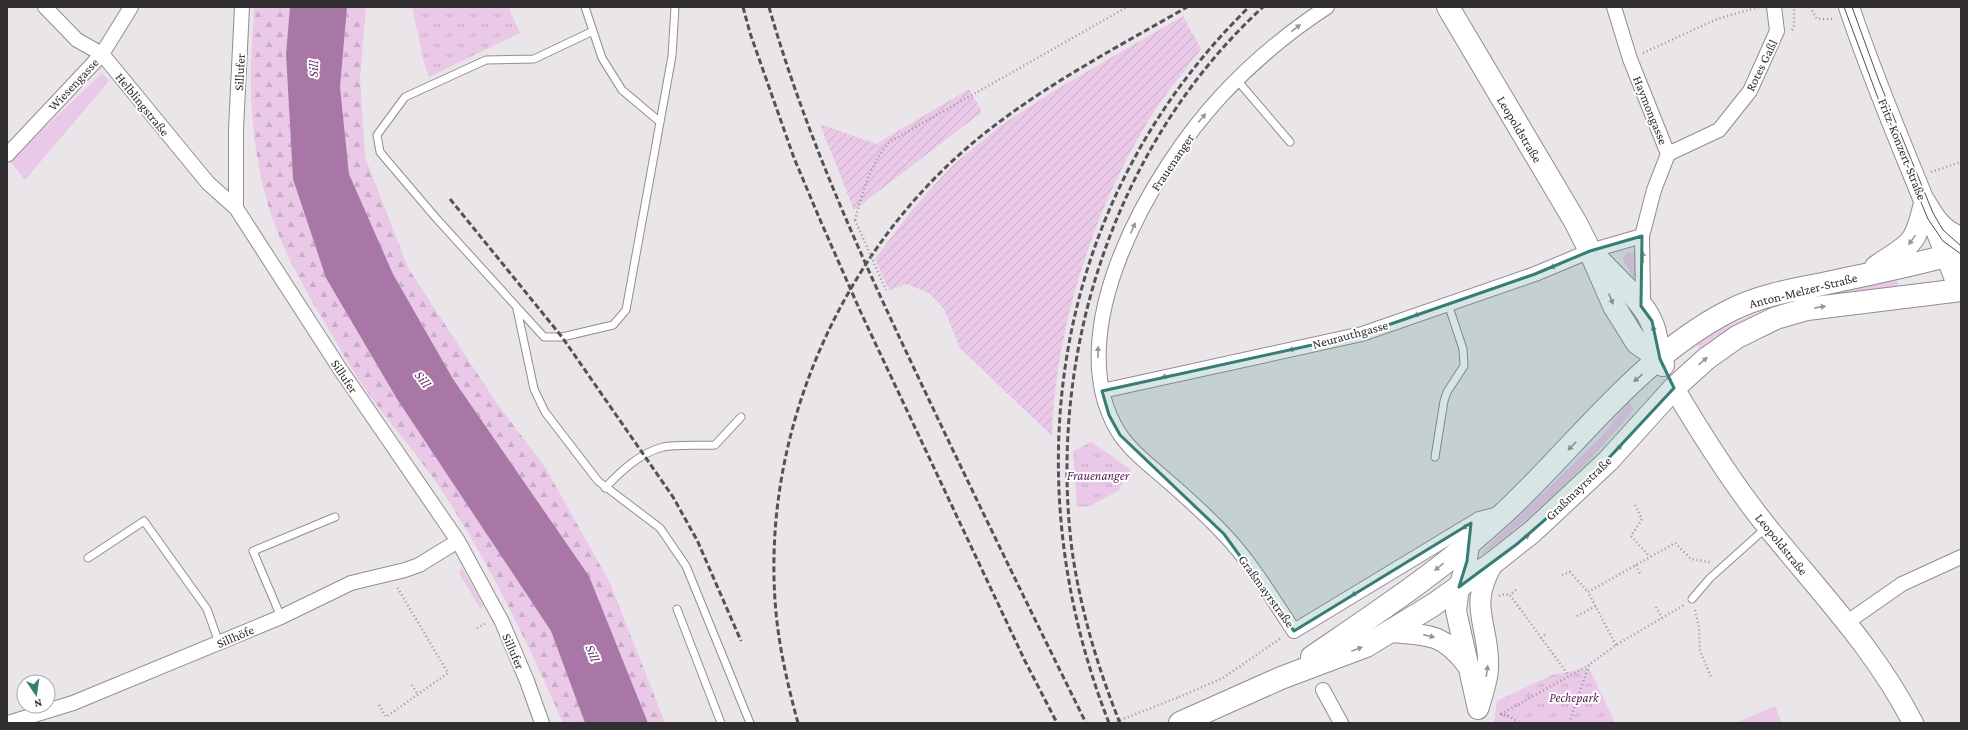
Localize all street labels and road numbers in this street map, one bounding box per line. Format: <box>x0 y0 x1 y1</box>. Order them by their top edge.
street label: Rotes Gaßl <box>1742 36 1781 94</box>
street label: Sillufer <box>231 53 248 91</box>
street label: Wiesengasse <box>45 55 102 114</box>
street label: Helblingstraße <box>113 70 173 139</box>
street label: Haymongasse <box>1630 74 1671 147</box>
street label: Leopoldstraße <box>1494 93 1545 165</box>
street label: Fritz-Konzert-Straße <box>1875 96 1930 202</box>
street label: Frauenanger <box>1148 130 1197 194</box>
street label: Anton-Melzer-Straße <box>1747 270 1859 311</box>
street label: Neurauthgasse <box>1311 317 1390 352</box>
street label: Sillufer <box>328 357 361 396</box>
street label: Graßmayrstraße <box>1542 453 1615 523</box>
street label: Leopoldstraße <box>1752 510 1811 578</box>
street label: Graßmayrstraße <box>1235 552 1298 631</box>
street label: Sillhöfe <box>214 622 256 651</box>
street label: Sillufer <box>499 631 528 672</box>

